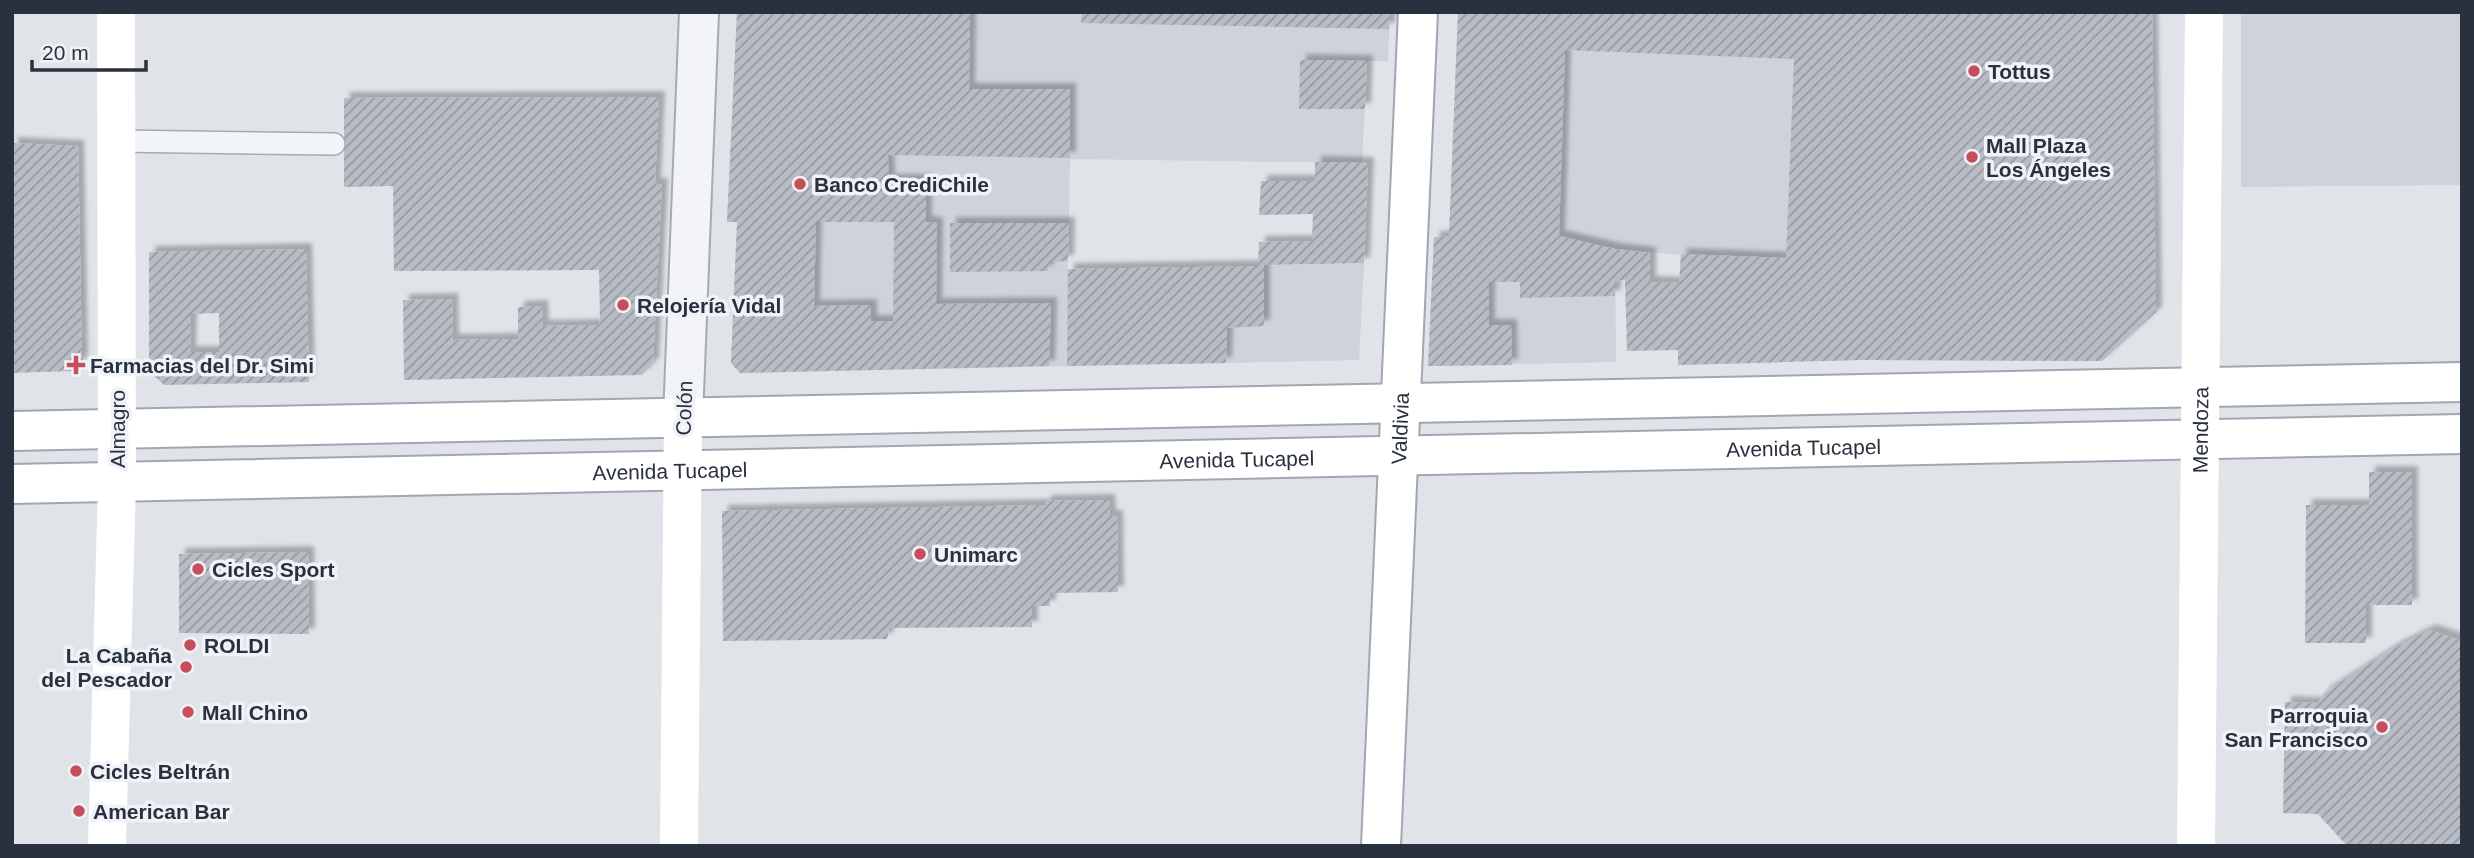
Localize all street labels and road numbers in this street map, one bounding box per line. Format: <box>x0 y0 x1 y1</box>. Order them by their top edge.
street label: Colón <box>672 380 696 436</box>
street label: Mendoza <box>2188 386 2212 473</box>
street label: Almagro <box>106 390 129 468</box>
street label: Valdivia <box>1386 392 1413 465</box>
street label: Avenida Tucapel <box>1726 434 1881 461</box>
street label: Avenida Tucapel <box>1159 446 1314 472</box>
street label: Avenida Tucapel <box>592 457 748 484</box>

